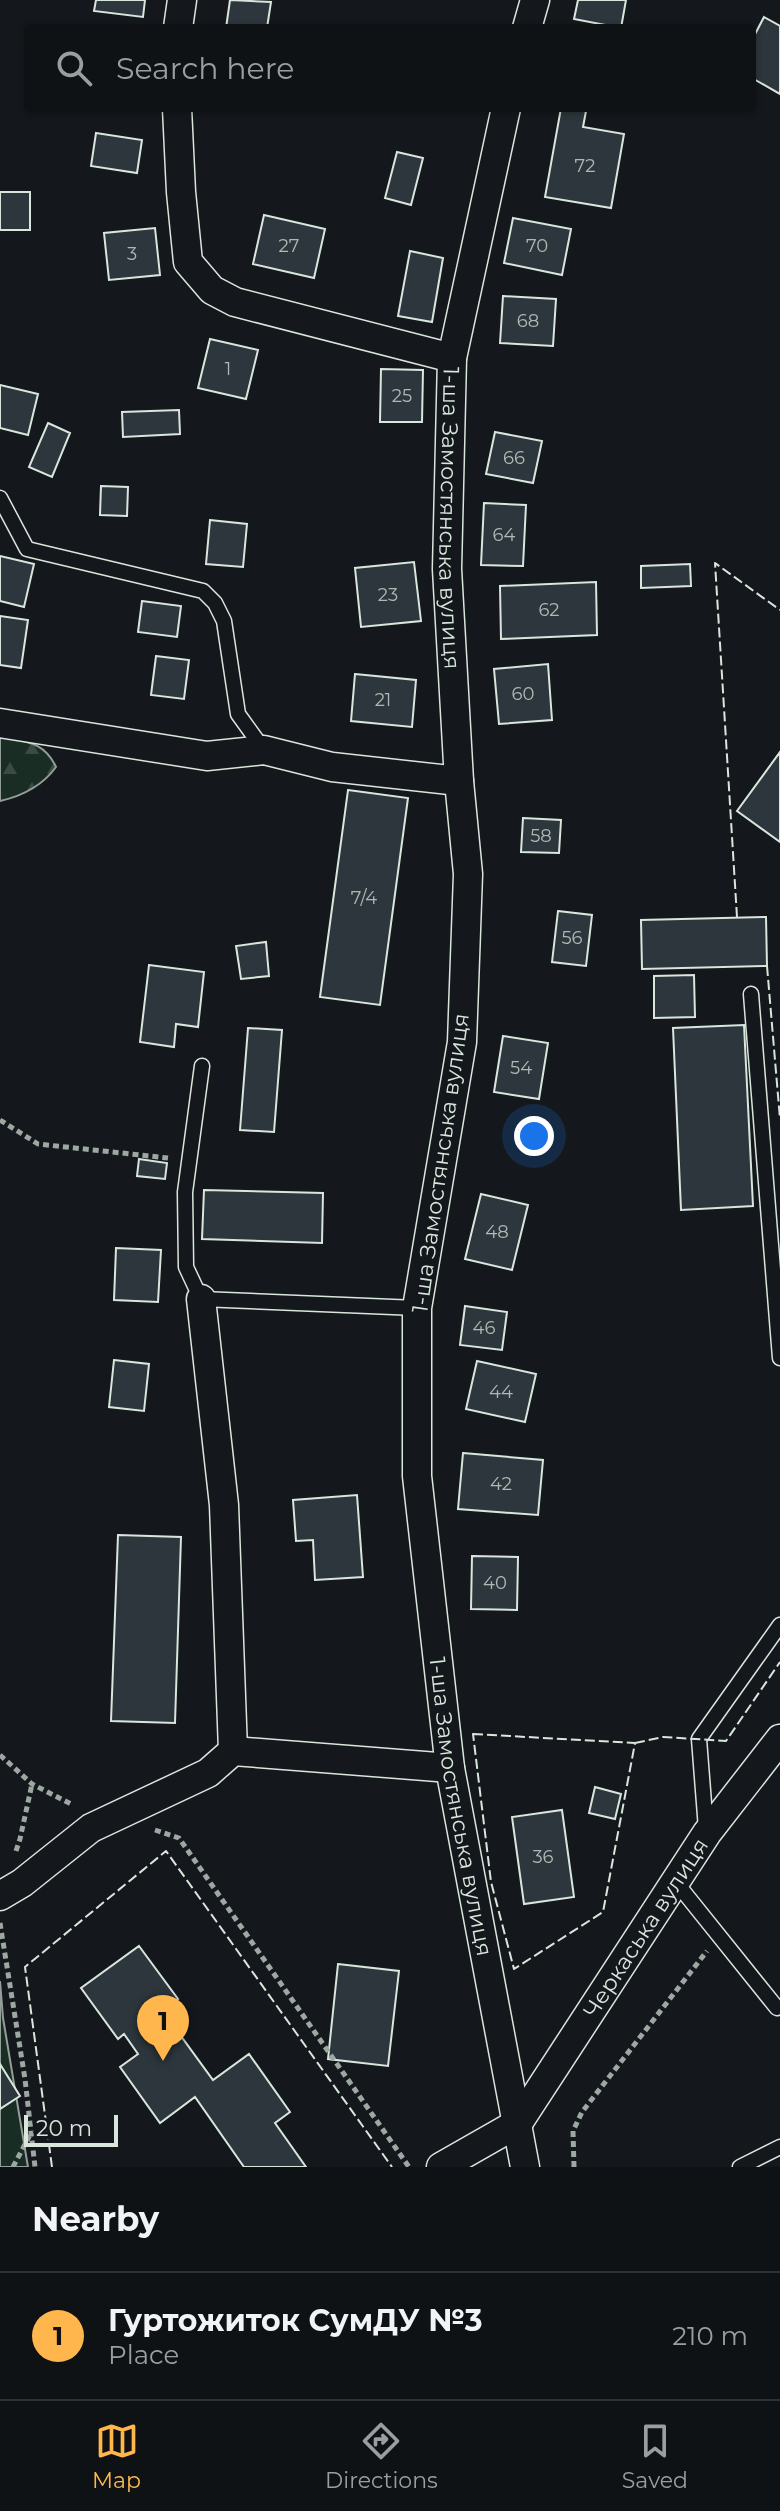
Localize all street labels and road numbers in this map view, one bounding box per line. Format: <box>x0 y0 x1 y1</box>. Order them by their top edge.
street label: 1-ша Замостянська вулиця <box>433 367 466 670</box>
street label: 1-ша Замостянська вулиця <box>406 1012 475 1315</box>
street label: 1-ша Замостянська вулиця <box>424 1656 498 1958</box>
street label: Черкаська вулиця <box>578 1833 714 2022</box>

